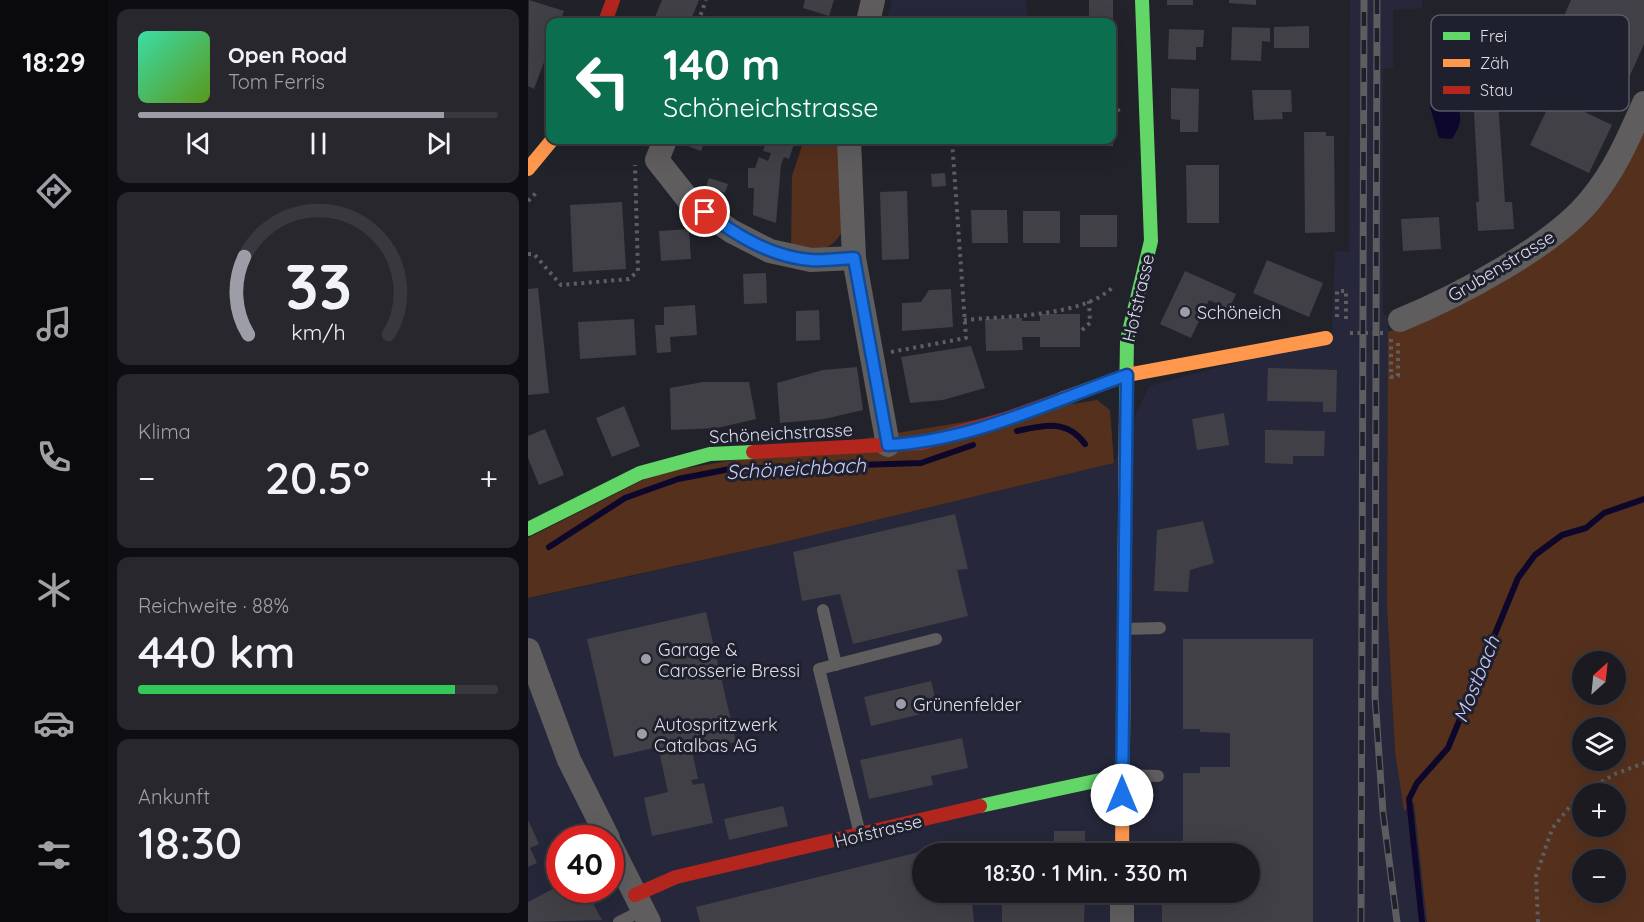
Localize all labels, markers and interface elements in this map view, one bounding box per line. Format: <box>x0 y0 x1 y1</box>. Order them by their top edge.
legend <box>1431 15 1629 111</box>
text: Frei <box>1480 26 1507 46</box>
text: 140 m <box>663 38 780 91</box>
text: Open Road <box>228 41 347 69</box>
icon: left <box>564 42 642 120</box>
text: 18:29 <box>22 45 86 79</box>
text: Zäh <box>1480 53 1509 73</box>
text: Tom Ferris <box>228 69 325 94</box>
text: Stau <box>1480 80 1513 100</box>
text: Schöneichstrasse <box>663 90 879 124</box>
icon: previous <box>182 127 215 160</box>
icon: pause <box>302 127 335 160</box>
icon: next <box>422 127 455 160</box>
icon: directions <box>33 170 75 212</box>
pin <box>679 186 730 237</box>
icon: arrive <box>688 195 721 228</box>
street label: Grubenstrasse <box>1443 225 1559 307</box>
text: 33 <box>284 248 352 326</box>
street label: Hofstrasse <box>1117 252 1159 344</box>
place label: Schöneich <box>1197 301 1282 324</box>
icon: music <box>33 303 75 345</box>
marker: Schöneich <box>1178 305 1192 319</box>
text: km/h <box>291 320 345 346</box>
street label: Schöneichstrasse <box>709 418 853 448</box>
text: Klima <box>138 419 191 444</box>
icon: phone <box>33 436 75 478</box>
text: 20.5° <box>265 449 370 505</box>
water label: Schöneichbach <box>726 452 867 484</box>
text: − <box>138 457 155 498</box>
text: + <box>479 457 498 498</box>
icon: climate <box>33 569 75 611</box>
text: Reichweite · 88% <box>138 593 289 618</box>
text: 440 km <box>138 623 295 679</box>
water label: Mostbach <box>1447 632 1505 726</box>
place label: Garage & Carosserie Bressi <box>658 638 800 682</box>
north arrow <box>1572 651 1626 705</box>
map controls <box>1572 651 1626 903</box>
marker: Garage & Carosserie Bressi <box>639 652 653 666</box>
place label: Grünenfelder <box>913 693 1022 716</box>
marker: Grünenfelder <box>894 697 908 711</box>
icon: car <box>33 702 75 744</box>
place label: Autospritzwerk Catalbas AG <box>654 713 778 757</box>
button: layers <box>1572 717 1626 771</box>
marker: Autospritzwerk Catalbas AG <box>635 727 649 741</box>
position arrow <box>1090 763 1154 827</box>
button: + <box>1572 783 1626 837</box>
text: Ankunft <box>138 784 210 809</box>
street label: Hofstrasse <box>832 809 924 853</box>
text: 18:30 <box>138 814 242 870</box>
speed limit sign: 40 <box>546 825 624 903</box>
icon: filters <box>33 834 75 876</box>
button: − <box>1572 849 1626 903</box>
text: 18:30 · 1 Min. · 330 m <box>984 859 1188 887</box>

